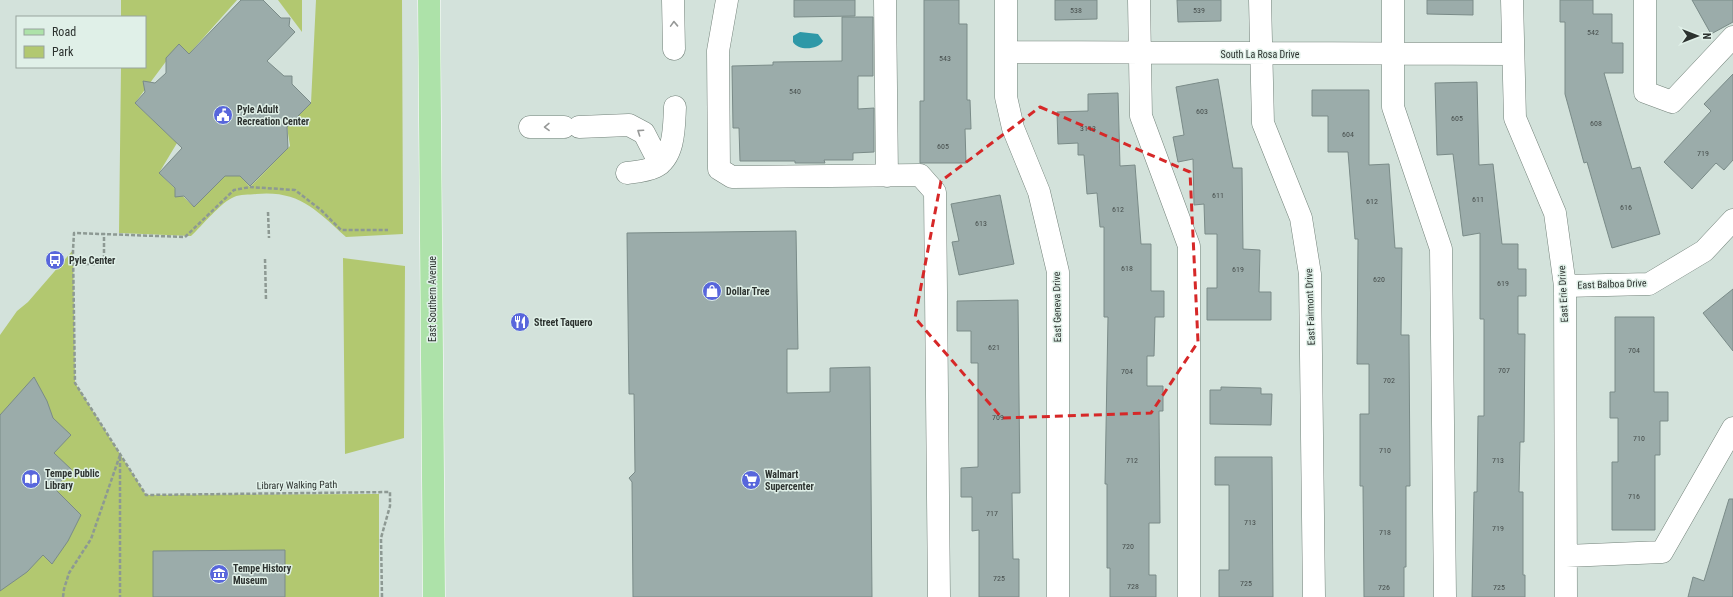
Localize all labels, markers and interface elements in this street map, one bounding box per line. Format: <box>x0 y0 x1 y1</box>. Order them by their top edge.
house number: 538 <box>1070 6 1082 15</box>
house number: 539 <box>1193 6 1205 15</box>
legend <box>16 16 146 68</box>
north arrow <box>1677 16 1717 56</box>
one-way arrow <box>669 21 678 27</box>
text: Road <box>52 25 76 39</box>
house number: 542 <box>1587 28 1599 37</box>
text: N <box>1700 33 1713 40</box>
text: Park <box>52 45 74 59</box>
street label: South La Rosa Drive <box>1221 49 1300 60</box>
house number: 543 <box>939 54 951 63</box>
house number: 540 <box>789 87 801 96</box>
public building icon: Pyle Adult Recreation Center <box>212 104 234 126</box>
place label: Pyle Adult Recreation Center <box>237 104 310 127</box>
house number: 603 <box>1196 107 1208 116</box>
house number: 605 <box>1451 114 1463 123</box>
house number: 608 <box>1590 119 1602 128</box>
one-way arrow <box>544 123 550 131</box>
house number: 3113 <box>1080 124 1096 133</box>
one-way arrow <box>637 130 644 137</box>
house number: 604 <box>1342 130 1354 139</box>
house number: 605 <box>937 142 949 151</box>
house number: 719 <box>1697 149 1709 158</box>
house number: 611 <box>1212 191 1224 200</box>
house number: 611 <box>1472 195 1484 204</box>
house number: 612 <box>1366 197 1378 206</box>
house number: 616 <box>1620 203 1632 212</box>
house number: 612 <box>1112 205 1124 214</box>
house number: 613 <box>975 219 987 228</box>
bus stop icon: Pyle Center <box>44 249 66 271</box>
place label: Pyle Center <box>69 255 116 266</box>
street label: East Southern Avenue <box>427 256 438 342</box>
house number: 618 <box>1121 264 1133 273</box>
house number: 619 <box>1232 265 1244 274</box>
street label: East Erie Drive <box>1556 265 1570 323</box>
street label: East Fairmont Drive <box>1303 268 1317 346</box>
street label: East Geneva Drive <box>1051 271 1063 343</box>
house number: 620 <box>1373 275 1385 284</box>
street label: East Balboa Drive <box>1577 277 1647 291</box>
house number: 619 <box>1497 279 1509 288</box>
shop icon: Dollar Tree <box>701 280 723 302</box>
place label: Dollar Tree <box>726 286 770 297</box>
restaurant icon: Street Taquero <box>509 311 531 333</box>
place label: Street Taquero <box>534 317 592 328</box>
house number: 621 <box>988 343 1000 352</box>
house number: 704 <box>1628 346 1640 355</box>
house number: 707 <box>1498 366 1510 375</box>
house number: 704 <box>1121 367 1133 376</box>
house number: 702 <box>1383 376 1395 385</box>
house number: 709 <box>992 413 1004 422</box>
house number: 710 <box>1633 434 1645 443</box>
house number: 710 <box>1379 446 1391 455</box>
house number: 712 <box>1126 456 1138 465</box>
house number: 713 <box>1492 456 1504 465</box>
library icon: Tempe Public Library <box>20 468 42 490</box>
place label: Tempe Public Library <box>45 468 100 491</box>
supermarket icon: Walmart Supercenter <box>740 469 762 491</box>
place label: Walmart Supercenter <box>765 469 814 492</box>
street label: Library Walking Path <box>257 479 338 491</box>
house number: 716 <box>1628 492 1640 501</box>
house number: 717 <box>986 509 998 518</box>
house number: 713 <box>1244 518 1256 527</box>
house number: 719 <box>1492 524 1504 533</box>
house number: 718 <box>1379 528 1391 537</box>
house number: 720 <box>1122 542 1134 551</box>
museum icon: Tempe History Museum <box>208 563 230 585</box>
place label: Tempe History Museum <box>233 563 292 586</box>
house number: 725 <box>993 574 1005 583</box>
house number: 725 <box>1240 579 1252 588</box>
house number: 728 <box>1127 582 1139 591</box>
house number: 726 <box>1378 583 1390 592</box>
house number: 725 <box>1493 583 1505 592</box>

